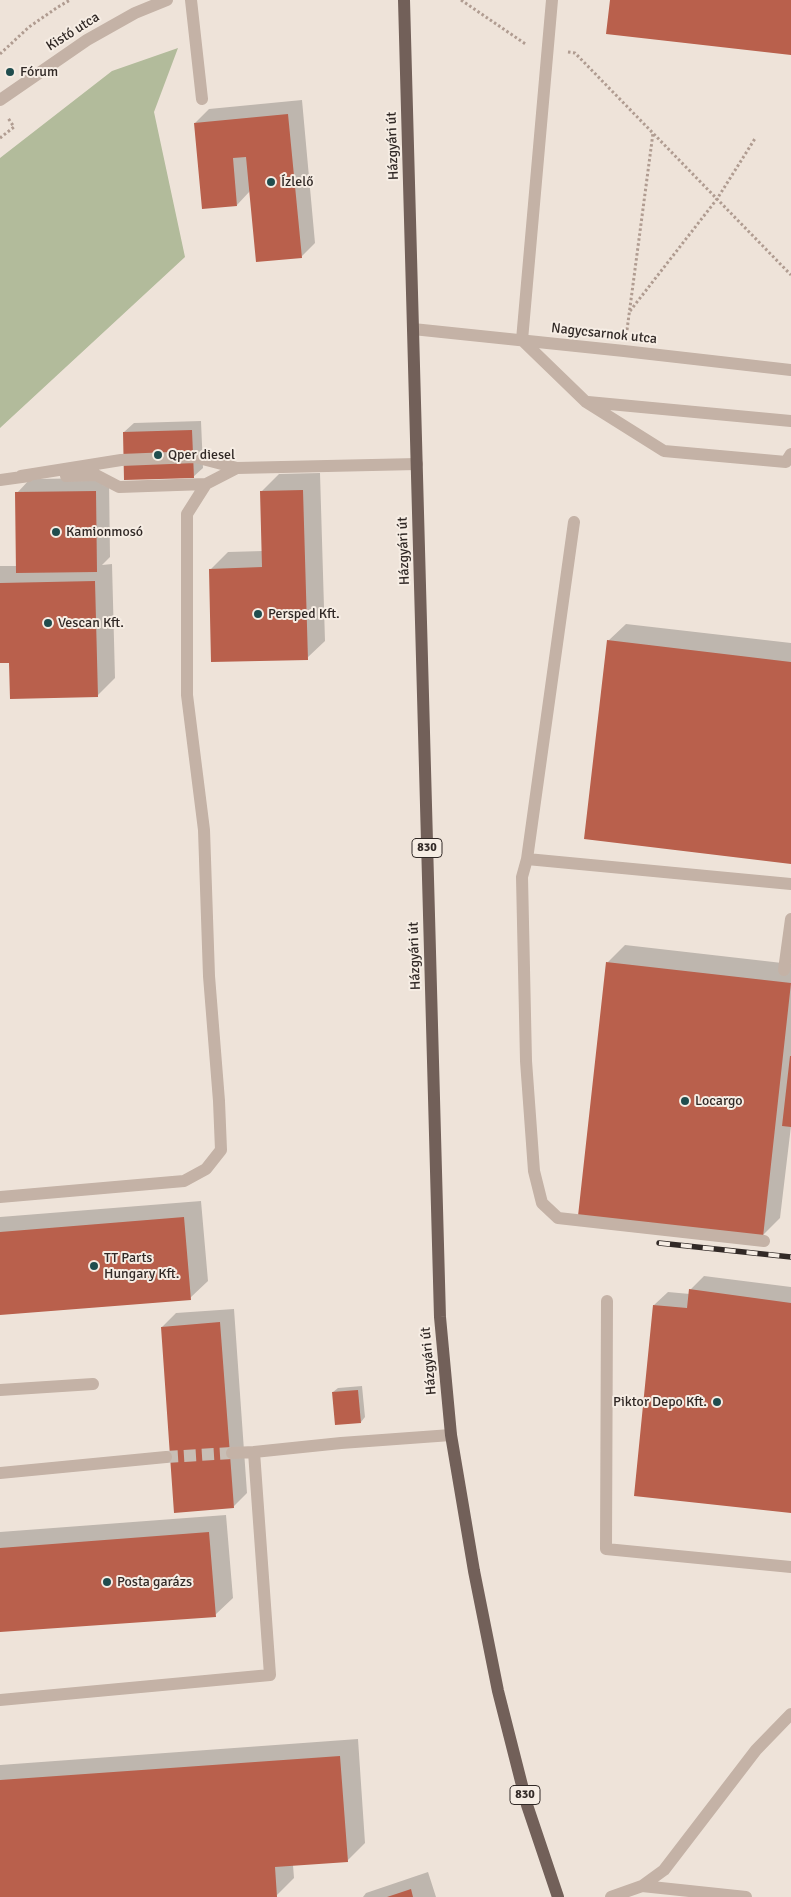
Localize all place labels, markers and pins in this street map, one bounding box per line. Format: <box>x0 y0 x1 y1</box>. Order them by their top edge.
place label: Fórum <box>20 64 58 80</box>
marker: Fórum <box>4 66 16 78</box>
place label: Ízlelő <box>281 174 314 190</box>
marker: Ízlelő <box>265 176 277 188</box>
place label: Qper diesel <box>168 447 235 463</box>
marker: Qper diesel <box>152 449 164 461</box>
place label: Kamionmosó <box>66 524 143 540</box>
marker: Kamionmosó <box>50 526 62 538</box>
place label: Persped Kft. <box>268 606 340 622</box>
marker: Persped Kft. <box>252 608 264 620</box>
place label: Vescan Kft. <box>58 615 124 631</box>
marker: Vescan Kft. <box>42 617 54 629</box>
place label: Locargo <box>695 1093 743 1109</box>
marker: Locargo <box>679 1095 691 1107</box>
place label: TT Parts Hungary Kft. <box>104 1250 179 1282</box>
marker: TT Parts Hungary Kft. <box>88 1260 100 1272</box>
place label: Piktor Depo Kft. <box>613 1394 707 1410</box>
marker: Piktor Depo Kft. <box>711 1396 723 1408</box>
place label: Posta garázs <box>117 1574 192 1590</box>
marker: Posta garázs <box>101 1576 113 1588</box>

